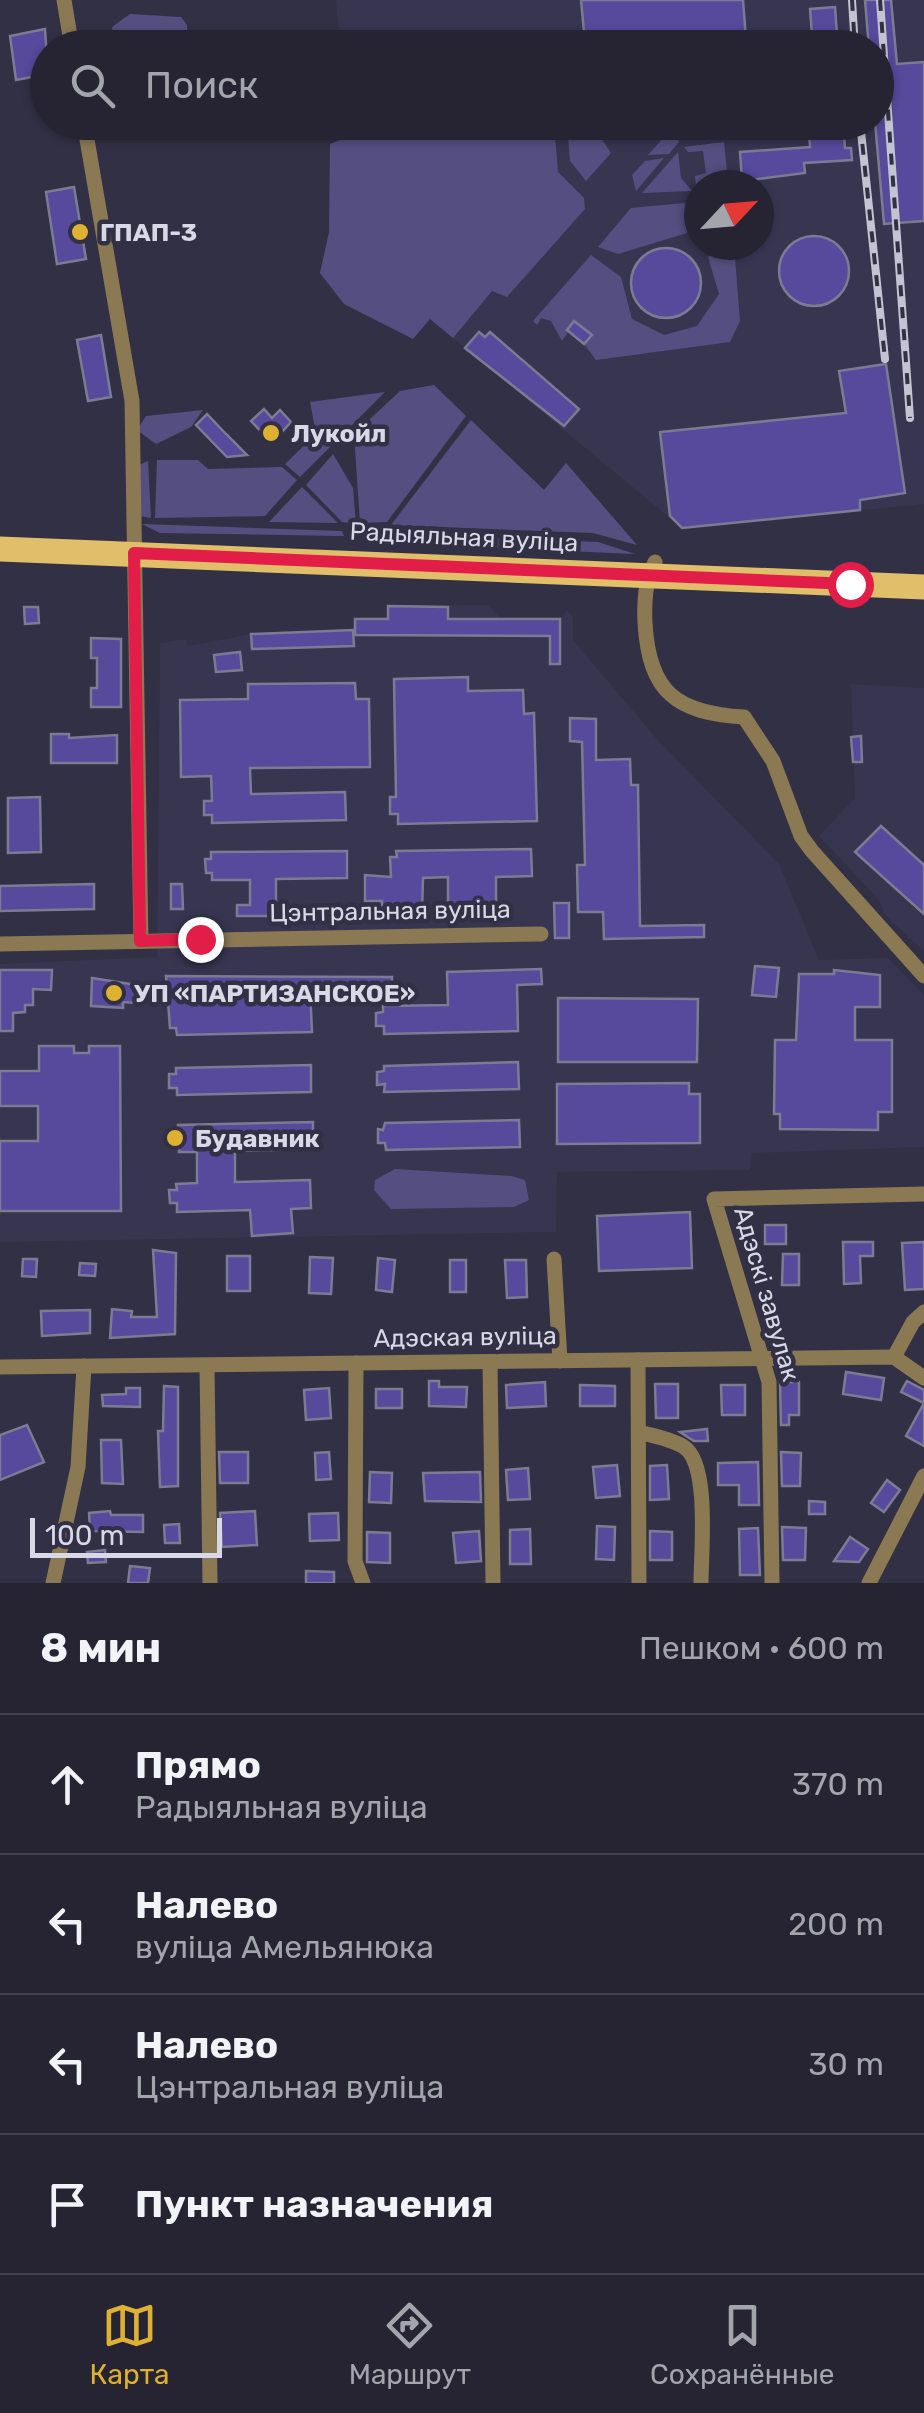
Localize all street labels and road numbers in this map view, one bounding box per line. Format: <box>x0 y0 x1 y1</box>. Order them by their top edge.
street label: Радыяльная вуліца <box>349 517 579 557</box>
street label: Цэнтральная вуліца <box>269 894 511 928</box>
street label: Адэскі завулак <box>728 1203 806 1385</box>
street label: Адэская вуліца <box>373 1321 557 1353</box>

